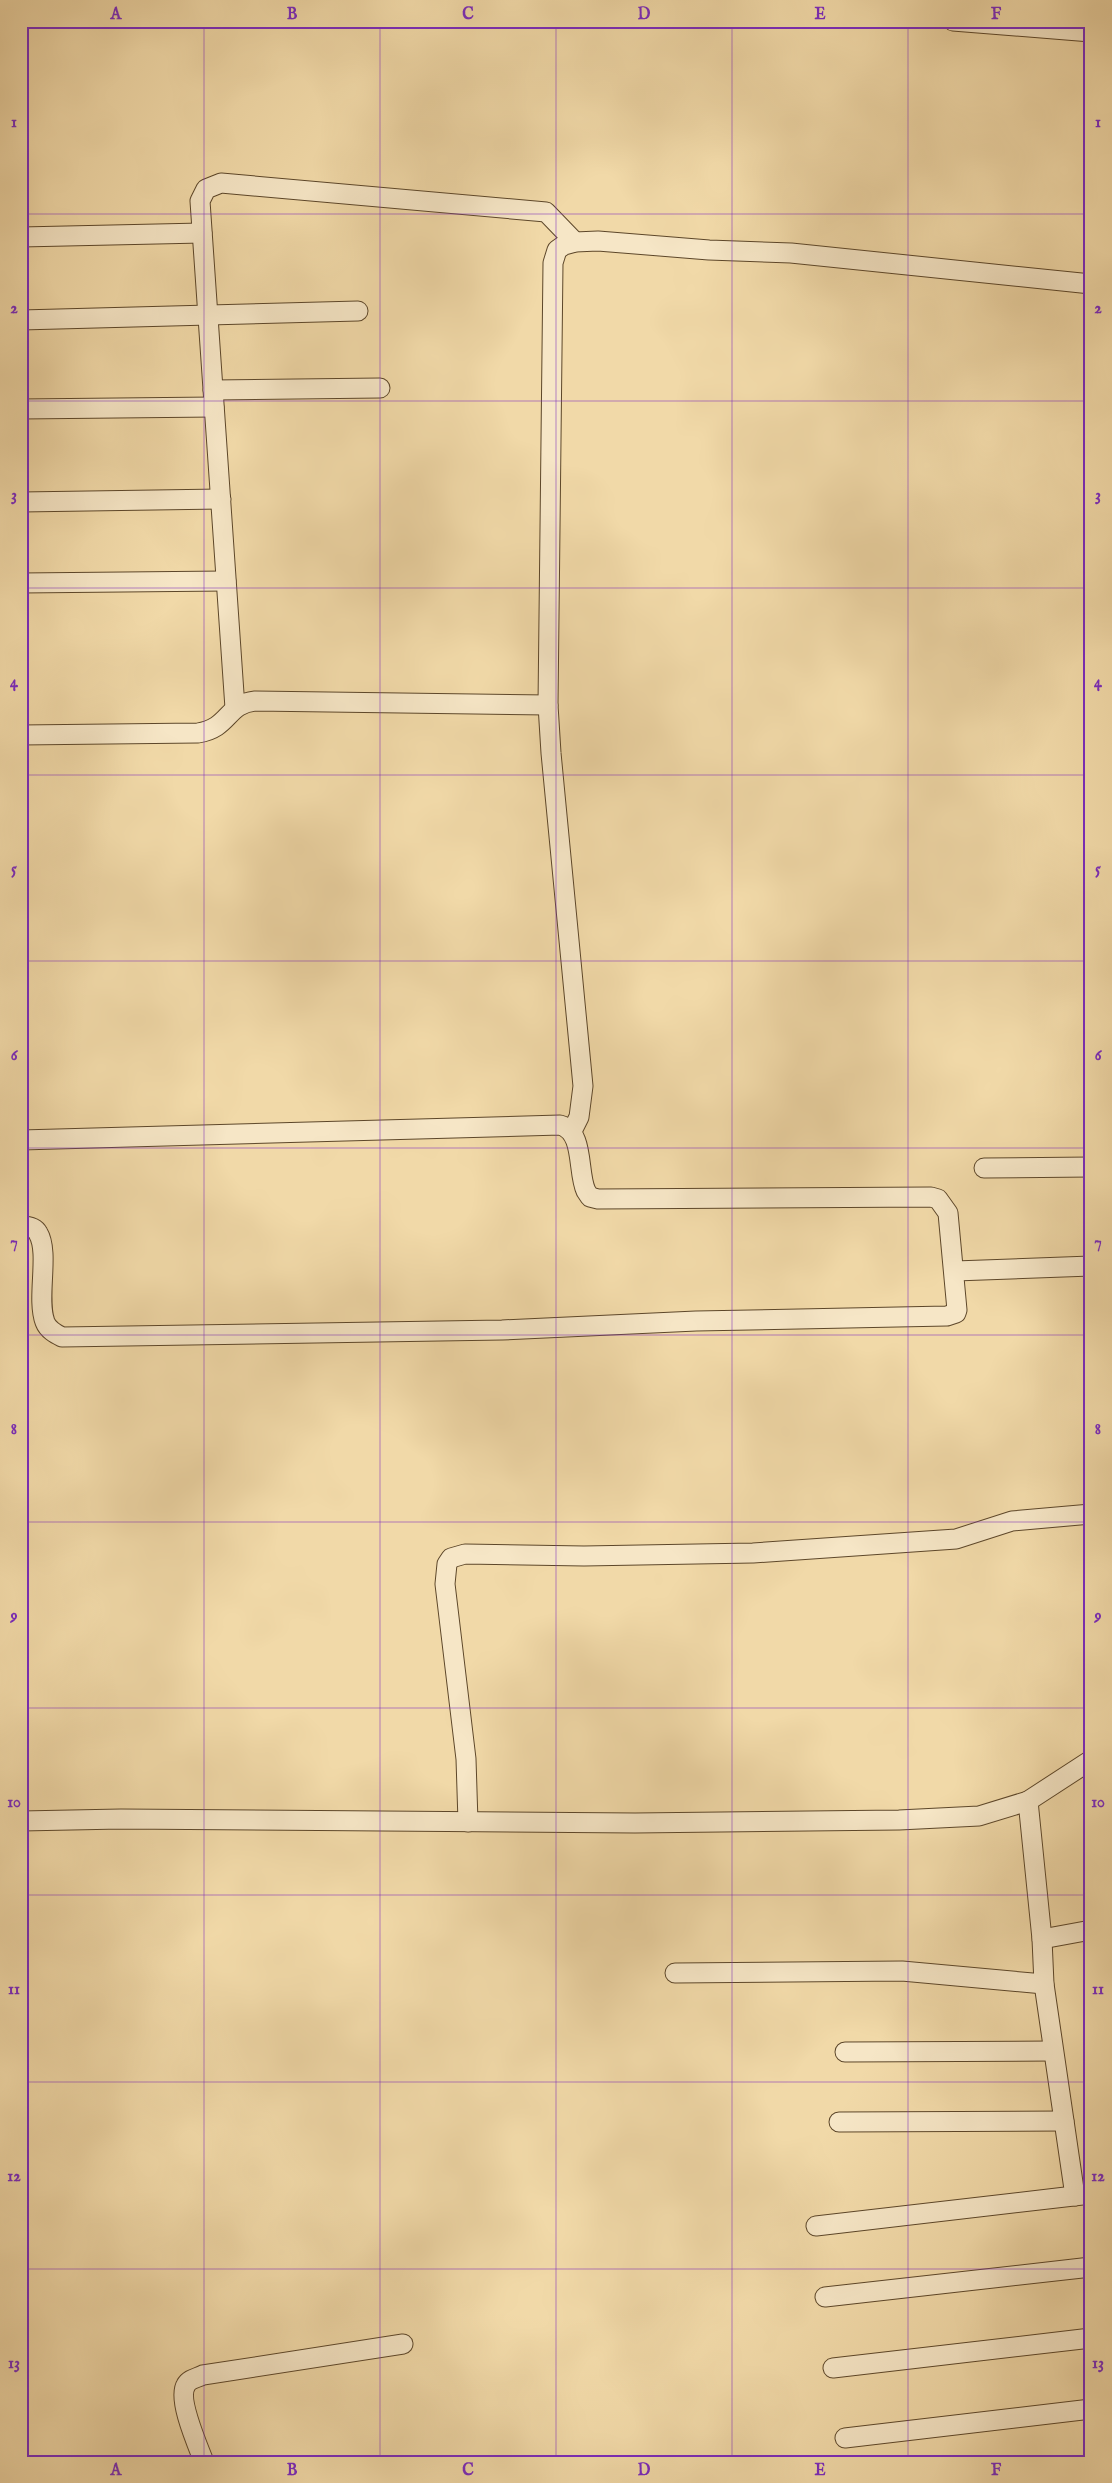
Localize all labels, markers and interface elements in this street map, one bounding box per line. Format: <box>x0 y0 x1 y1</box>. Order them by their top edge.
text: A <box>110 5 123 25</box>
text: B <box>287 5 298 25</box>
text: C <box>462 5 474 25</box>
text: D <box>638 5 651 25</box>
text: E <box>814 5 826 25</box>
text: F <box>991 5 1002 25</box>
text: 1 <box>11 113 17 133</box>
text: 1 <box>1095 113 1101 133</box>
text: 2 <box>10 299 18 319</box>
text: 2 <box>1094 299 1102 319</box>
text: 3 <box>11 486 17 506</box>
text: 3 <box>1095 486 1101 506</box>
text: 4 <box>10 673 19 693</box>
text: 4 <box>1094 673 1103 693</box>
text: 5 <box>11 860 17 880</box>
text: 5 <box>1095 860 1101 880</box>
text: 6 <box>11 1046 19 1066</box>
text: 6 <box>1095 1046 1103 1066</box>
text: 7 <box>10 1233 18 1253</box>
text: 7 <box>1094 1233 1102 1253</box>
text: 8 <box>11 1420 17 1440</box>
text: 8 <box>1095 1420 1101 1440</box>
text: 9 <box>10 1607 18 1627</box>
text: 9 <box>1094 1607 1102 1627</box>
text: 10 <box>7 1793 21 1813</box>
text: 10 <box>1091 1793 1105 1813</box>
text: 11 <box>8 1980 20 2000</box>
text: 11 <box>1092 1980 1104 2000</box>
text: 12 <box>7 2167 21 2187</box>
text: 12 <box>1091 2167 1105 2187</box>
text: 13 <box>8 2354 20 2374</box>
text: 13 <box>1092 2354 1104 2374</box>
text: A <box>110 2461 123 2481</box>
text: B <box>287 2461 298 2481</box>
text: C <box>462 2461 474 2481</box>
text: D <box>638 2461 651 2481</box>
text: E <box>814 2461 826 2481</box>
text: F <box>991 2461 1002 2481</box>

